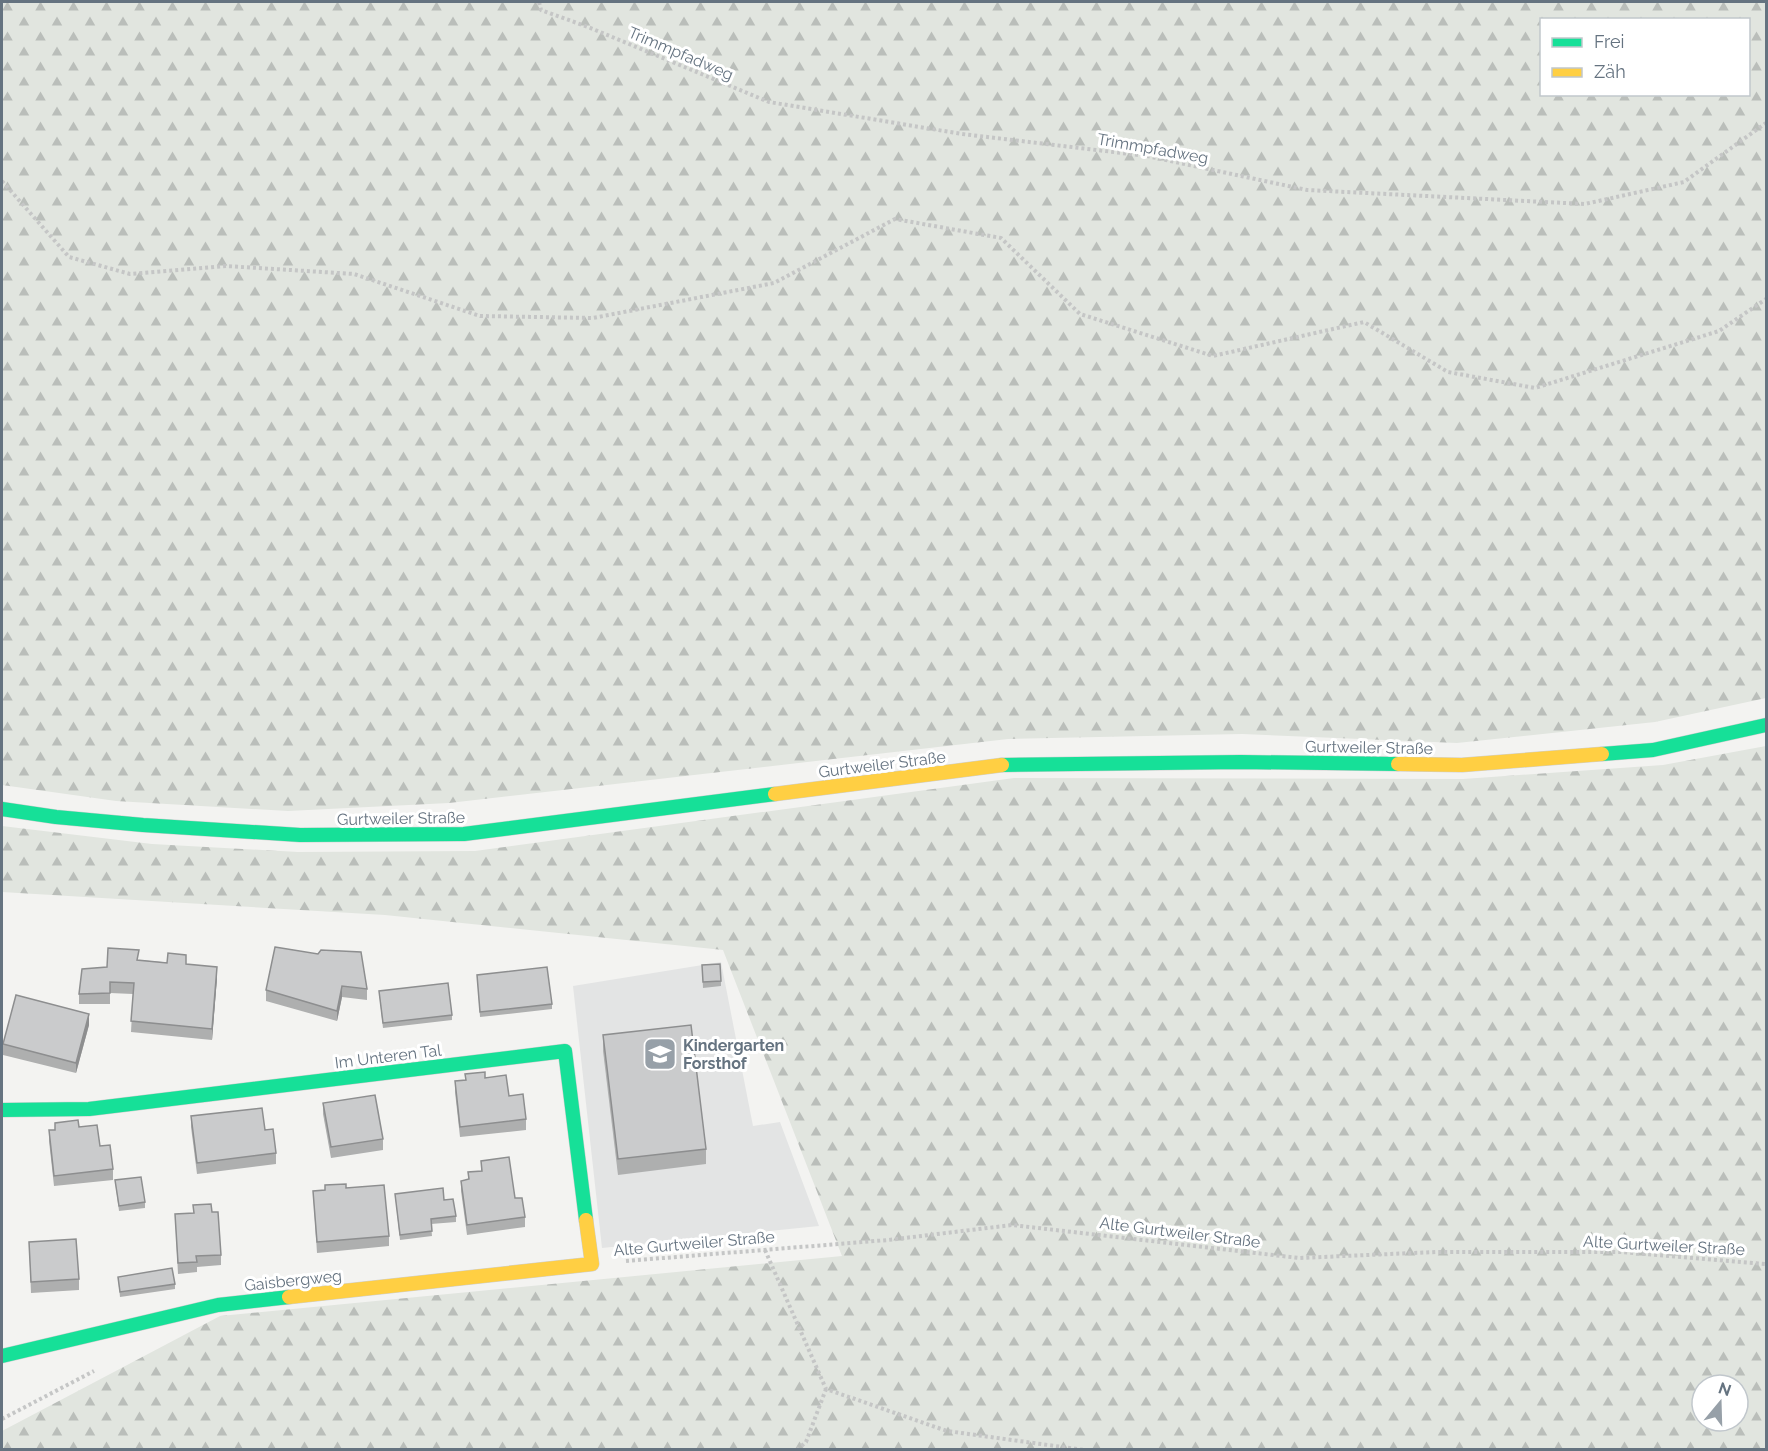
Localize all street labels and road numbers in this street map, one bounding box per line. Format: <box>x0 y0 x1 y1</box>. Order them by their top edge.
street label: Trimmpfadweg <box>625 23 736 84</box>
street label: Trimmpfadweg <box>1096 129 1210 168</box>
street label: Gurtweiler Straße <box>1305 737 1433 758</box>
street label: Gurtweiler Straße <box>817 747 947 782</box>
street label: Gurtweiler Straße <box>337 808 465 829</box>
street label: Im Unteren Tal <box>334 1040 443 1072</box>
street label: Alte Gurtweiler Straße <box>1098 1213 1261 1252</box>
street label: Alte Gurtweiler Straße <box>613 1227 776 1260</box>
street label: Alte Gurtweiler Straße <box>1583 1232 1745 1259</box>
street label: Gaisbergweg <box>243 1266 343 1295</box>

